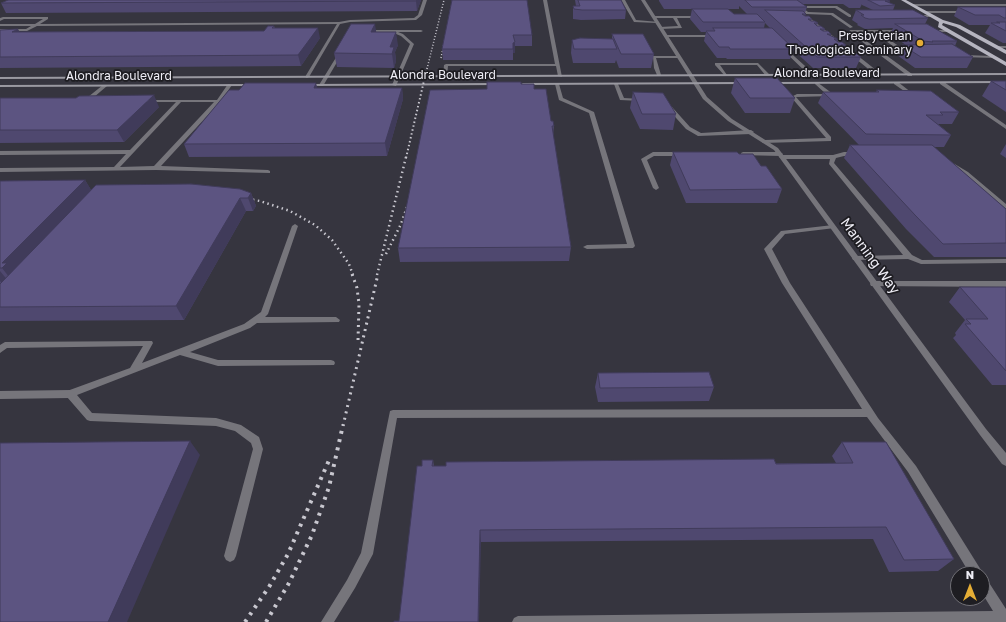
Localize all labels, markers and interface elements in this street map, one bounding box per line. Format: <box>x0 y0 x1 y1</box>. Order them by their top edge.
place label: Presbyterian Theological Seminary <box>787 29 912 57</box>
marker: Presbyterian Theological Seminary <box>915 38 925 48</box>
street label: Alondra Boulevard <box>774 66 880 80</box>
street label: Alondra Boulevard <box>390 68 496 82</box>
street label: Alondra Boulevard <box>66 69 172 83</box>
street label: Manning Way <box>837 215 903 297</box>
north arrow <box>950 566 990 606</box>
text: N <box>966 568 974 581</box>

